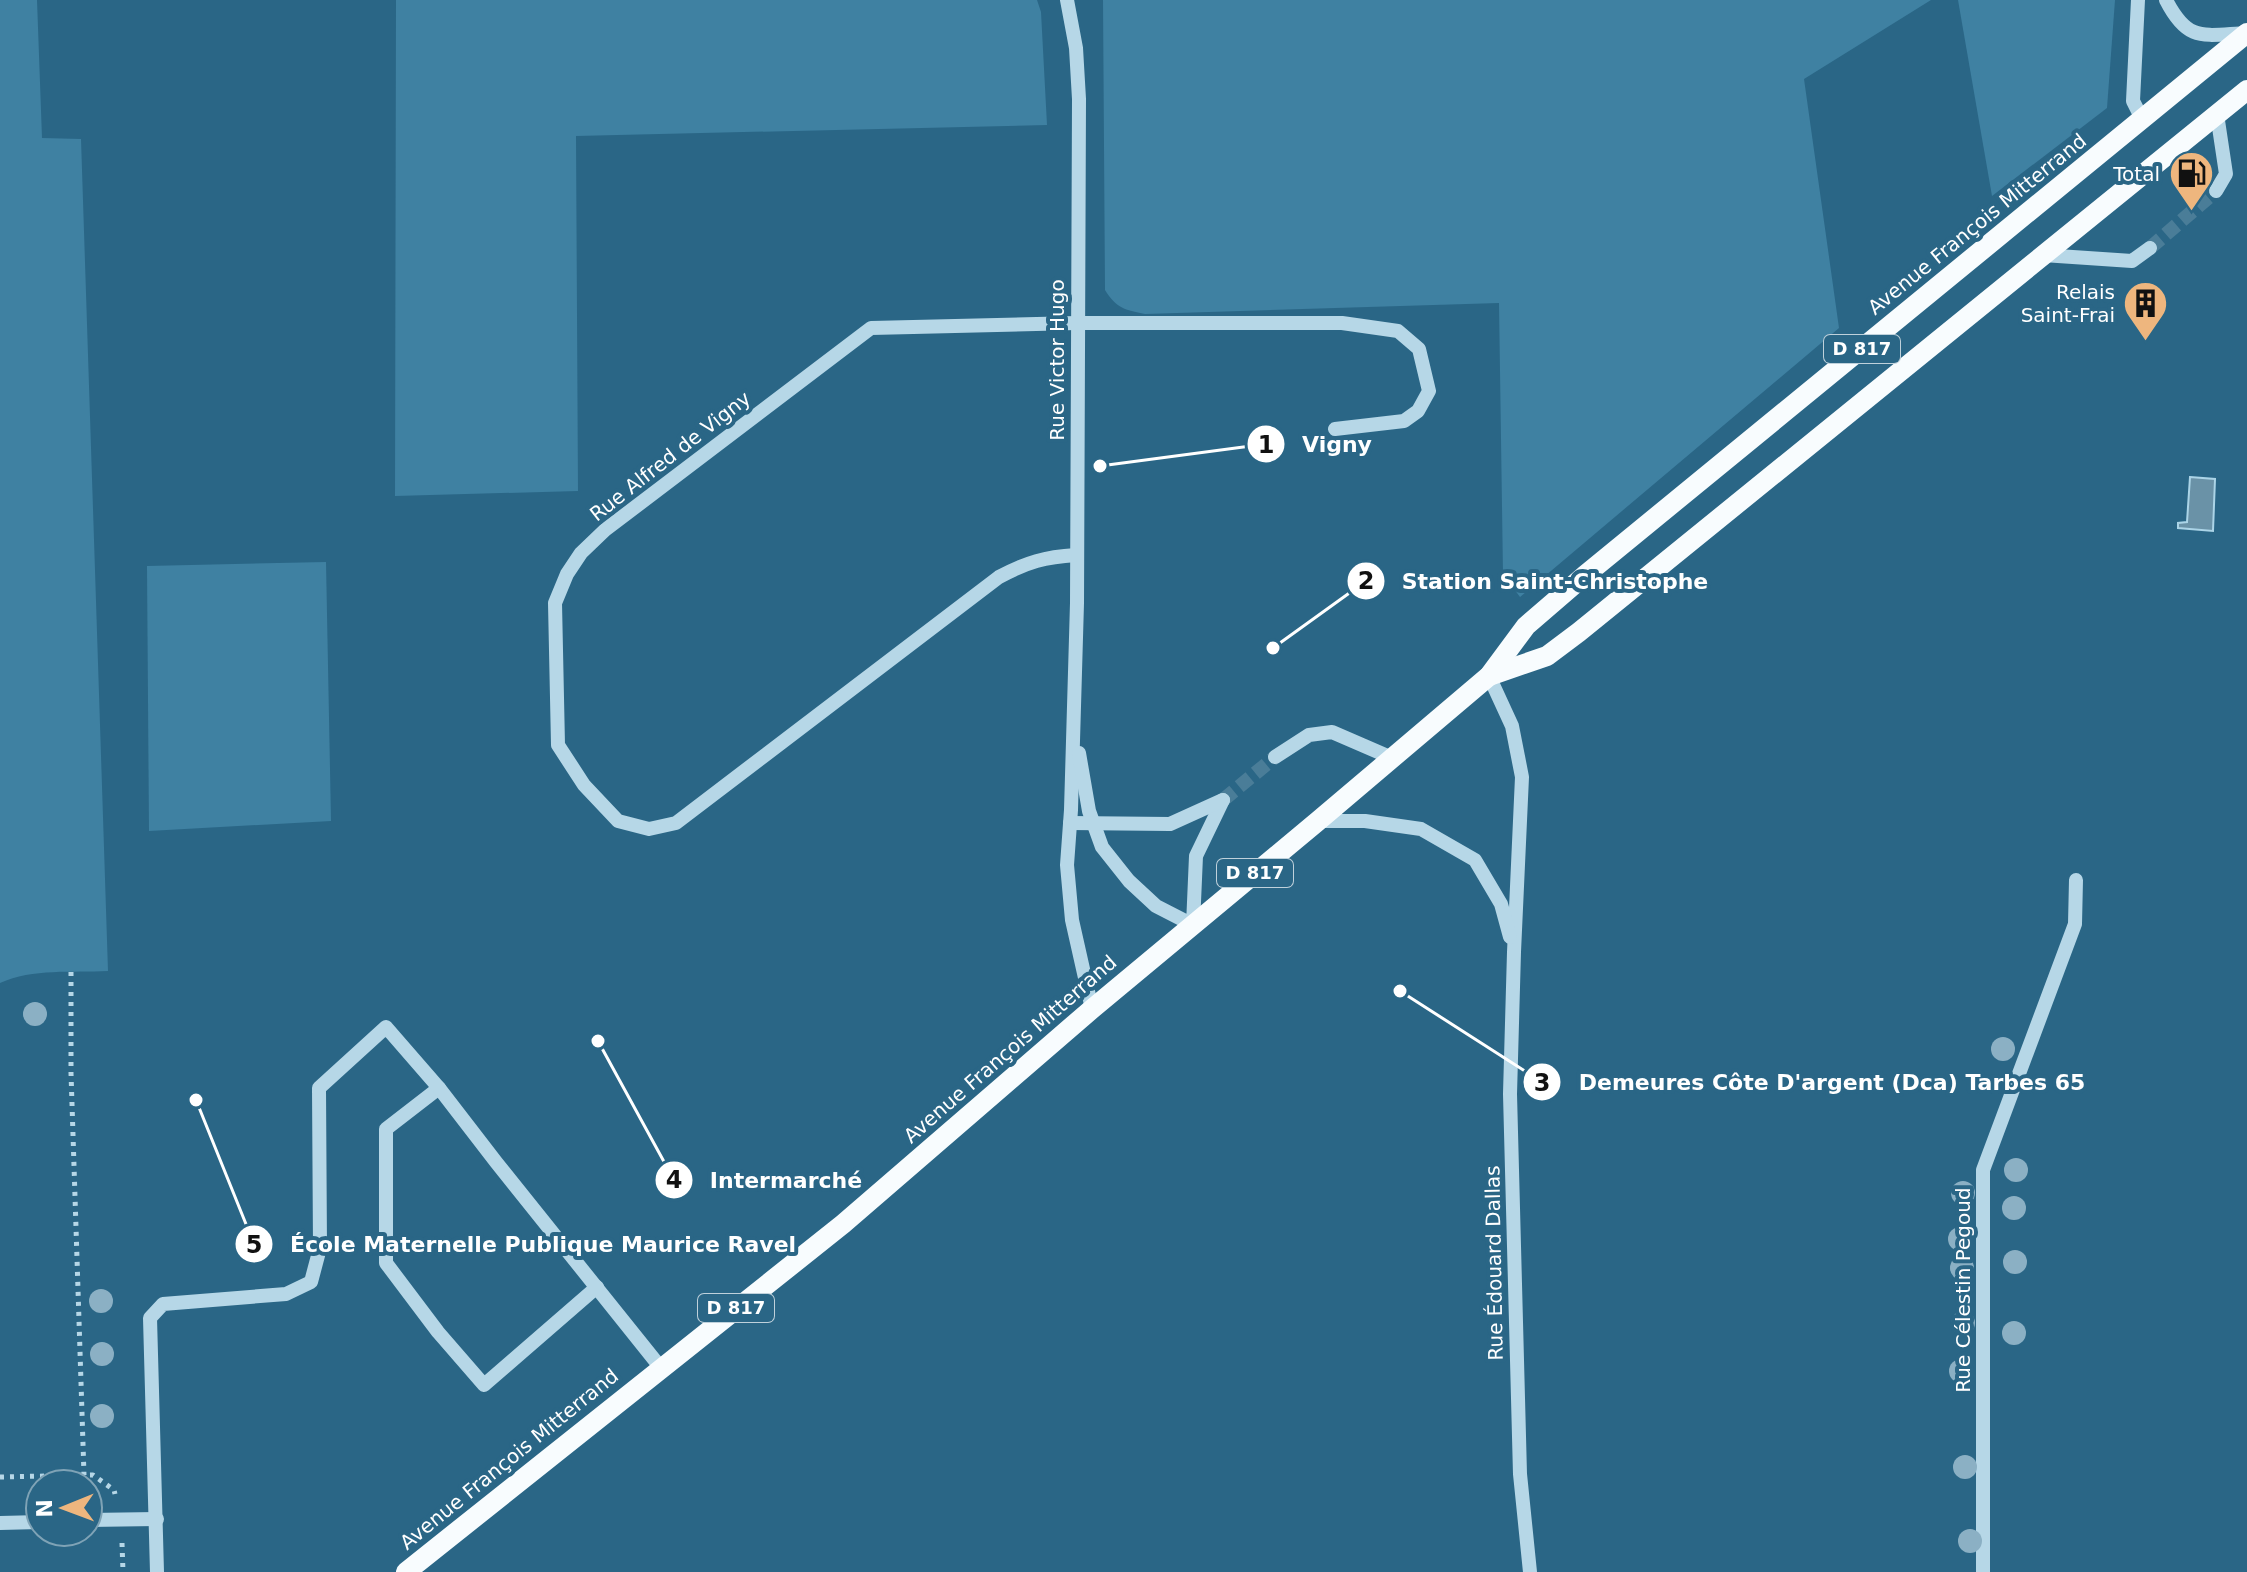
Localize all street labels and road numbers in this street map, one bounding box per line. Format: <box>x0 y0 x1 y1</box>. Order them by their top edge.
street label: Avenue François Mitterrand <box>1863 128 2091 320</box>
street label: Rue Victor Hugo <box>1045 279 1069 441</box>
road number: D 817 <box>1824 335 1900 363</box>
street label: Rue Alfred de Vigny <box>585 386 755 526</box>
road number: D 817 <box>1217 859 1293 887</box>
street label: Avenue François Mitterrand <box>899 950 1121 1148</box>
street label: Rue Édouard Dallas <box>1480 1165 1508 1361</box>
street label: Rue Célestin Pegoud <box>1951 1187 1975 1393</box>
road number: D 817 <box>698 1294 774 1322</box>
street label: Avenue François Mitterrand <box>395 1363 623 1555</box>

